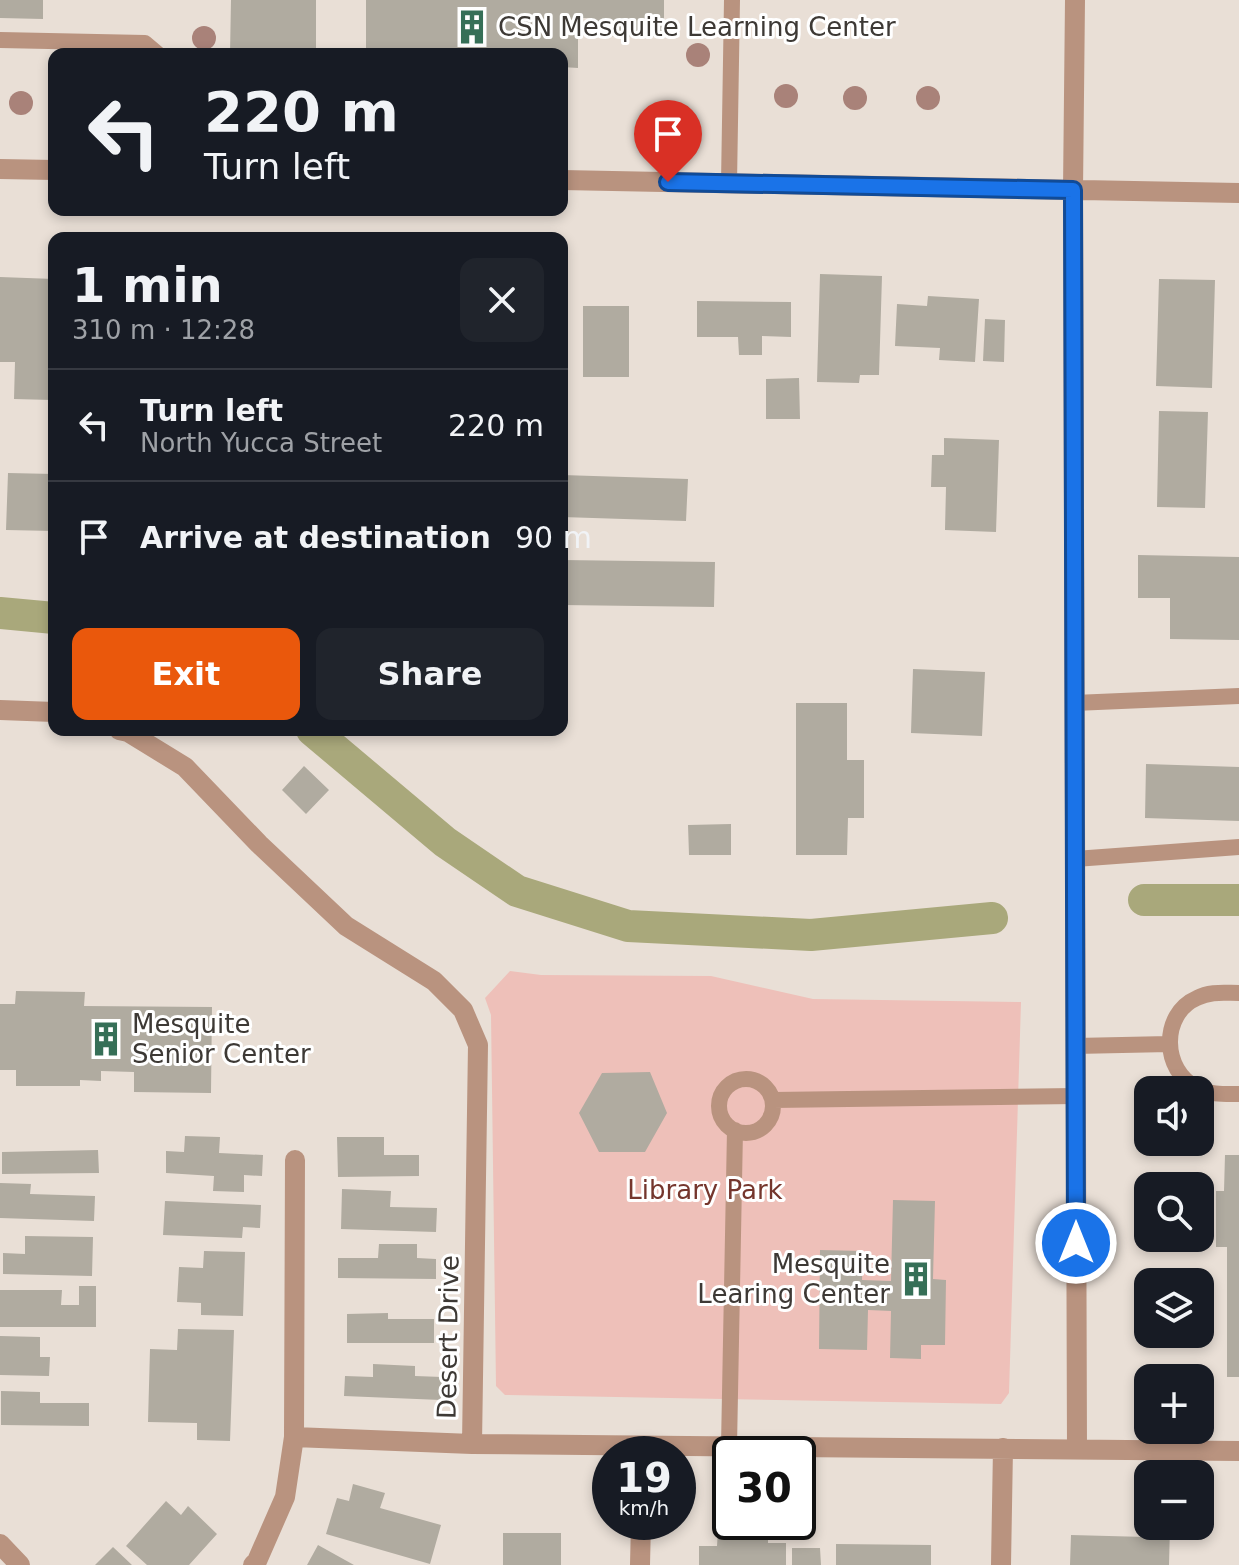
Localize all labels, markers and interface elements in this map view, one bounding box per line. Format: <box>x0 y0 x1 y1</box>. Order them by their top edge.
building icon: CSN Mesquite Learning Center <box>453 8 491 46</box>
place label: CSN Mesquite Learning Center <box>498 12 896 42</box>
text: 220 m <box>204 79 399 144</box>
icon: left <box>72 80 176 184</box>
pin <box>634 100 702 182</box>
icon: arrive <box>646 112 690 156</box>
text: Turn left <box>204 146 350 187</box>
text: 1 min <box>72 257 223 313</box>
button: close <box>460 258 544 342</box>
text: 310 m · 12:28 <box>72 315 255 345</box>
text: Turn left <box>140 393 283 428</box>
icon: left <box>72 403 116 447</box>
text: 220 m <box>448 408 544 443</box>
text: North Yucca Street <box>140 428 382 458</box>
icon: arrive <box>72 515 116 559</box>
text: Arrive at destination <box>140 520 491 555</box>
text: 90 m <box>515 520 592 555</box>
button: Exit <box>72 628 300 720</box>
button: Share <box>316 628 544 720</box>
place label: Mesquite Senior Center <box>132 1009 311 1069</box>
building icon: Mesquite Senior Center <box>87 1020 125 1058</box>
map controls <box>1134 1076 1214 1540</box>
button: sound <box>1134 1076 1214 1156</box>
button: search <box>1134 1172 1214 1252</box>
park label: Library Park <box>627 1175 783 1205</box>
position arrow <box>1034 1201 1118 1285</box>
place label: Mesquite Learing Center <box>697 1249 890 1309</box>
street label: Desert Drive <box>432 1255 464 1419</box>
building icon: Mesquite Learing Center <box>897 1260 935 1298</box>
button: layers <box>1134 1268 1214 1348</box>
button: + <box>1134 1364 1214 1444</box>
speed limit sign: 30 <box>712 1436 816 1540</box>
text: 19 <box>616 1455 672 1501</box>
button: − <box>1134 1460 1214 1540</box>
text: km/h <box>619 1496 669 1520</box>

